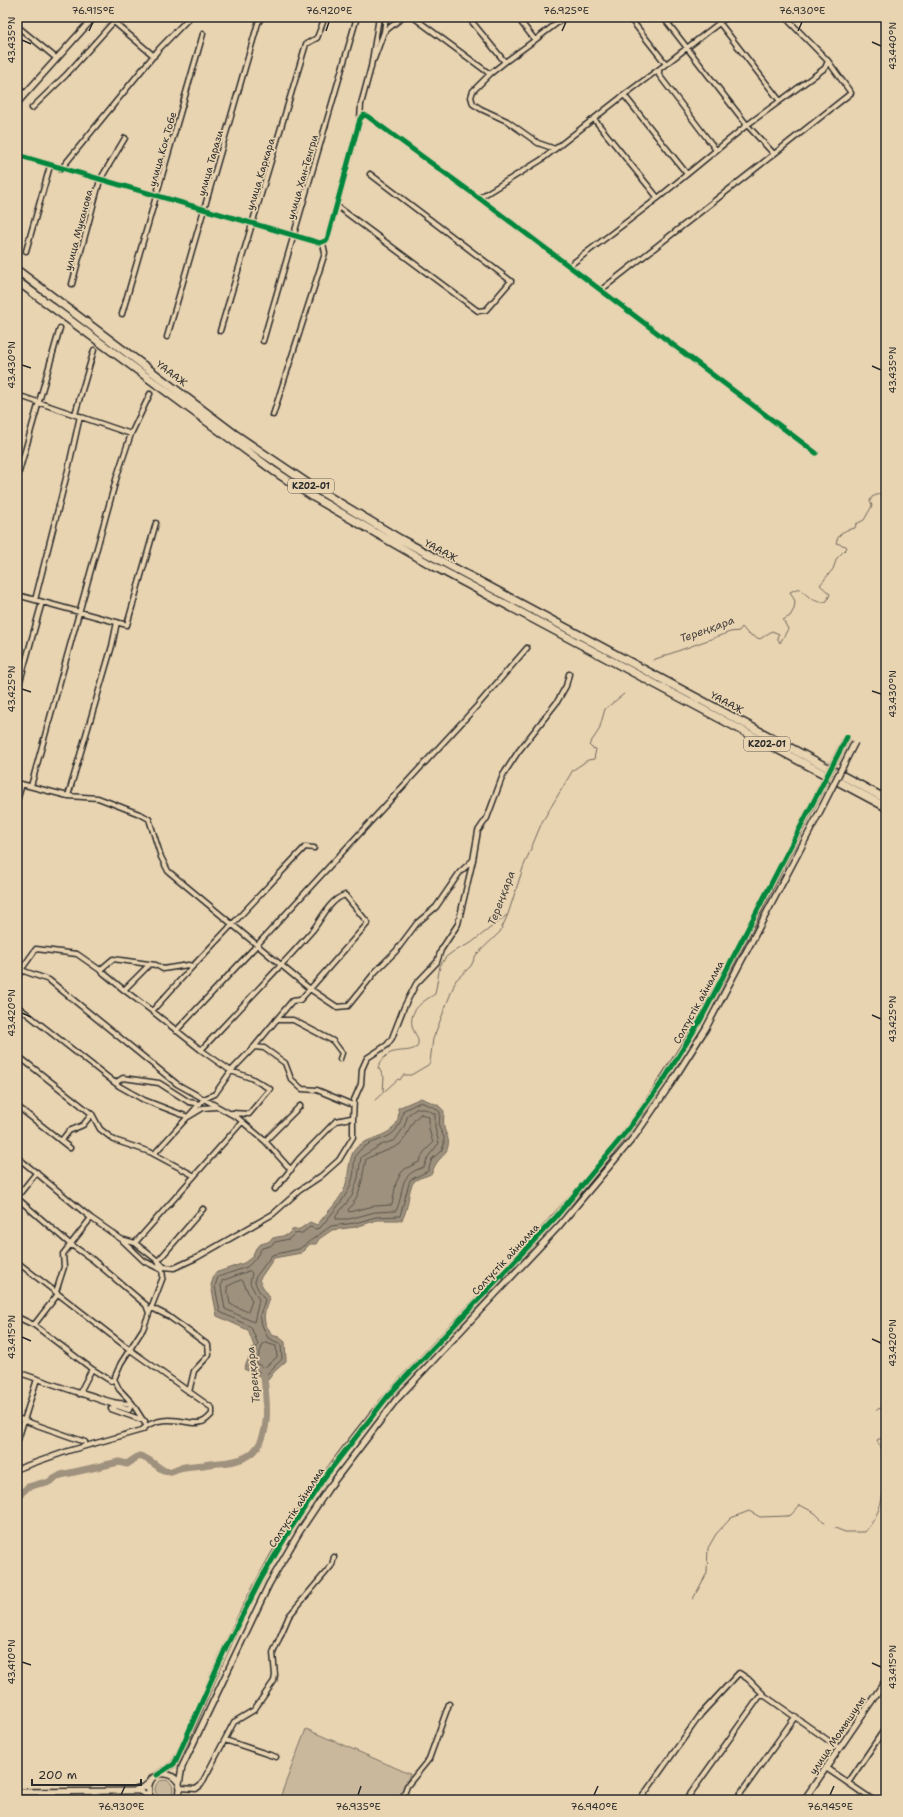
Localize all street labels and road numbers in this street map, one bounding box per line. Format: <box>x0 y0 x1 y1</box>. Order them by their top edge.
street label: улица Кок Тобе <box>146 110 179 188</box>
street label: улица Тарази <box>195 128 226 198</box>
street label: улица Хан-Тенгри <box>284 133 321 221</box>
street label: улица Каркара <box>243 136 278 212</box>
street label: улица Муканова <box>61 187 96 272</box>
street label: ҮАААЖ <box>154 358 190 389</box>
road number: KZ02-01 <box>288 479 334 493</box>
street label: ҮАААЖ <box>422 536 460 565</box>
street label: ҮАААЖ <box>708 688 746 717</box>
road number: KZ02-01 <box>744 737 790 751</box>
street label: Солтүстік айналма <box>670 958 727 1046</box>
street label: Солтүстік айналма <box>469 1220 542 1298</box>
street label: Солтүстік айналма <box>266 1464 328 1550</box>
street label: улица Момышулы <box>806 1694 868 1777</box>

